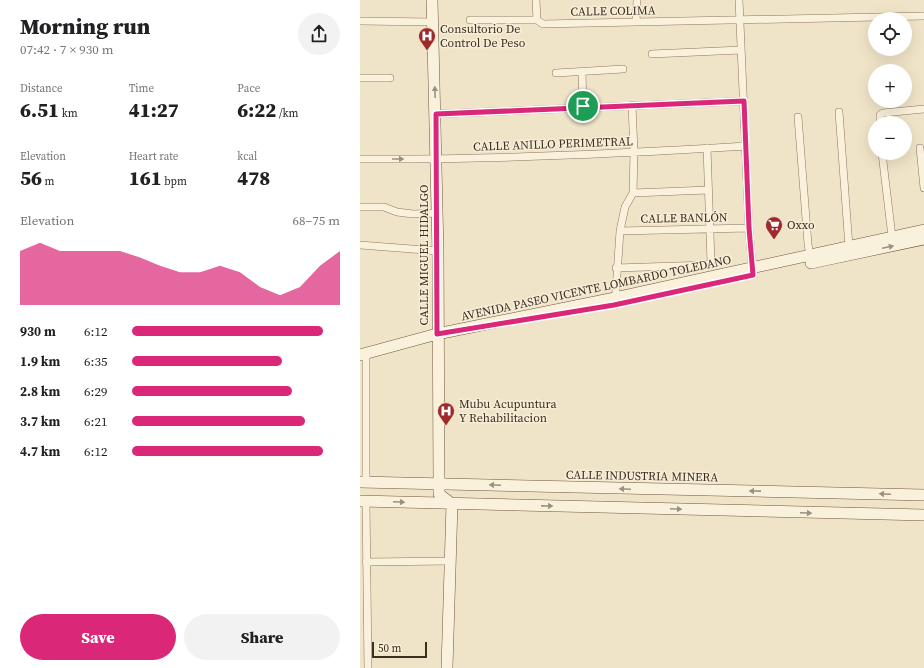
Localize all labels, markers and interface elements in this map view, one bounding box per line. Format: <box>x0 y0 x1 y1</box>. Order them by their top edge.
street label: CALLE COLIMA <box>570 2 656 20</box>
text: Morning run <box>20 11 150 41</box>
map controls <box>868 12 912 160</box>
button: locate <box>868 12 912 56</box>
button: share <box>298 13 340 55</box>
place label: Consultorio De Control De Peso <box>440 21 526 51</box>
hospital icon: Consultorio De Control De Peso <box>417 26 437 51</box>
text: 07:42 · 7 × 930 m <box>20 41 114 58</box>
button: + <box>868 64 912 108</box>
text: Distance <box>20 81 63 96</box>
text: Time <box>129 81 154 96</box>
text: Pace <box>237 81 260 96</box>
one-way arrow <box>432 85 438 98</box>
pin <box>566 89 600 123</box>
icon: arrive <box>572 95 594 117</box>
text: 6.51 <box>20 96 59 124</box>
text: 41:27 <box>129 96 179 124</box>
text: 6:22 <box>237 96 276 124</box>
text: km <box>59 106 78 121</box>
text: /km <box>276 106 299 121</box>
button: − <box>868 116 912 160</box>
street label: CALLE ANILLO PERIMETRAL <box>473 133 633 155</box>
text: Elevation <box>20 149 66 164</box>
text: Heart rate <box>129 149 178 164</box>
text: kcal <box>237 149 257 164</box>
one-way arrow <box>392 156 405 162</box>
text: 56 <box>20 164 42 192</box>
text: 161 <box>129 164 162 192</box>
text: 478 <box>237 164 270 192</box>
text: m <box>42 174 55 189</box>
text: bpm <box>162 174 187 189</box>
street label: CALLE MIGUEL HIDALGO <box>416 184 432 326</box>
street label: CALLE BANLÓN <box>640 209 728 227</box>
text: Elevation <box>20 212 74 229</box>
text: 68–75 m <box>293 212 340 229</box>
supermarket icon: Oxxo <box>764 215 784 240</box>
place label: Oxxo <box>787 217 815 233</box>
one-way arrow <box>882 243 894 249</box>
street label: AVENIDA PASEO VICENTE LOMBARDO TOLEDANO <box>459 251 733 325</box>
text: 930 m <box>20 323 56 340</box>
text: 6:12 <box>84 323 107 340</box>
text: 1.9 km <box>20 353 60 370</box>
text: 6:35 <box>84 353 107 370</box>
text: 2.8 km <box>20 383 60 400</box>
text: 6:29 <box>84 383 107 400</box>
place label: Mubu Acupuntura Y Rehabilitacion <box>459 396 558 426</box>
hospital icon: Mubu Acupuntura Y Rehabilitacion <box>436 401 456 426</box>
text: 3.7 km <box>20 413 60 430</box>
text: 6:21 <box>84 413 107 430</box>
text: 4.7 km <box>20 443 60 460</box>
text: 6:12 <box>84 443 107 460</box>
street label: CALLE INDUSTRIA MINERA <box>566 467 718 485</box>
one-way arrow <box>488 482 501 488</box>
one-way arrow <box>618 486 631 492</box>
one-way arrow <box>748 488 761 494</box>
one-way arrow <box>879 491 891 498</box>
one-way arrow <box>393 499 406 505</box>
one-way arrow <box>541 503 554 509</box>
one-way arrow <box>670 506 683 512</box>
one-way arrow <box>800 509 812 516</box>
button: Save <box>20 614 176 660</box>
button: Share <box>184 614 340 660</box>
scale bar <box>372 640 427 659</box>
text: 50 m <box>378 641 401 656</box>

